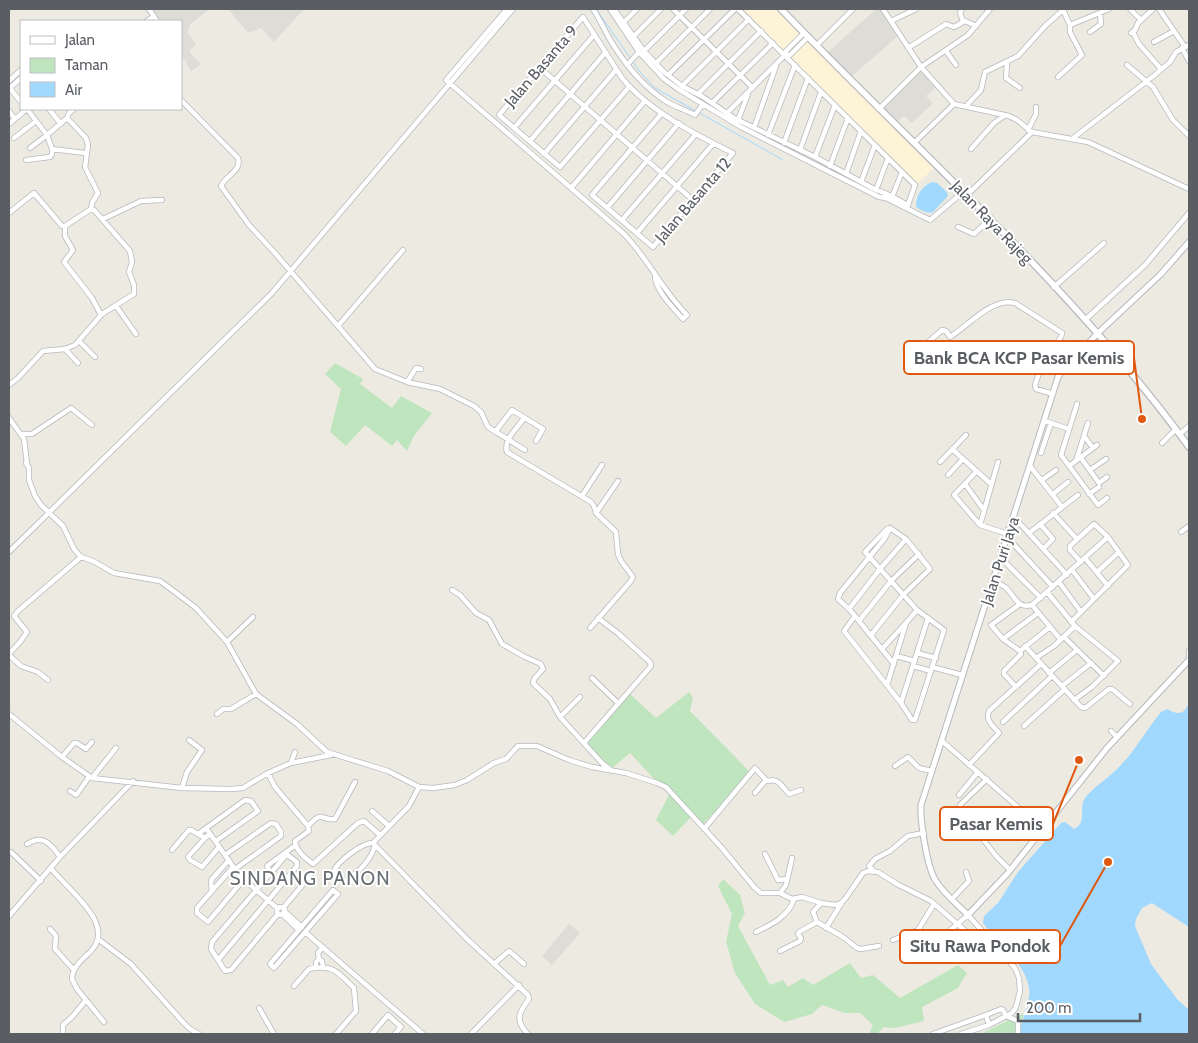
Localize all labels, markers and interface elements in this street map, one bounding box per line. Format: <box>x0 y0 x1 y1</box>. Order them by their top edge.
legend <box>20 20 182 110</box>
street label: Jalan Basanta 9 <box>500 21 582 111</box>
text: Jalan <box>64 31 95 49</box>
text: Taman <box>65 56 108 74</box>
text: Air <box>65 81 82 99</box>
street label: Jalan Basanta 12 <box>650 154 735 247</box>
street label: Jalan Raya Rajeg <box>947 176 1037 268</box>
callout: Bank BCA KCP Pasar Kemis <box>904 341 1134 374</box>
text: Bank BCA KCP Pasar Kemis <box>914 347 1125 369</box>
street label: Jalan Puri Jaya <box>976 514 1023 609</box>
callout: Pasar Kemis <box>940 807 1053 840</box>
text: Pasar Kemis <box>949 813 1043 835</box>
district label: SINDANG PANON <box>229 867 391 890</box>
callout: Situ Rawa Pondok <box>900 930 1060 963</box>
text: Situ Rawa Pondok <box>910 935 1051 957</box>
scale bar <box>1018 990 1140 1022</box>
text: 200 m <box>1026 999 1071 1017</box>

